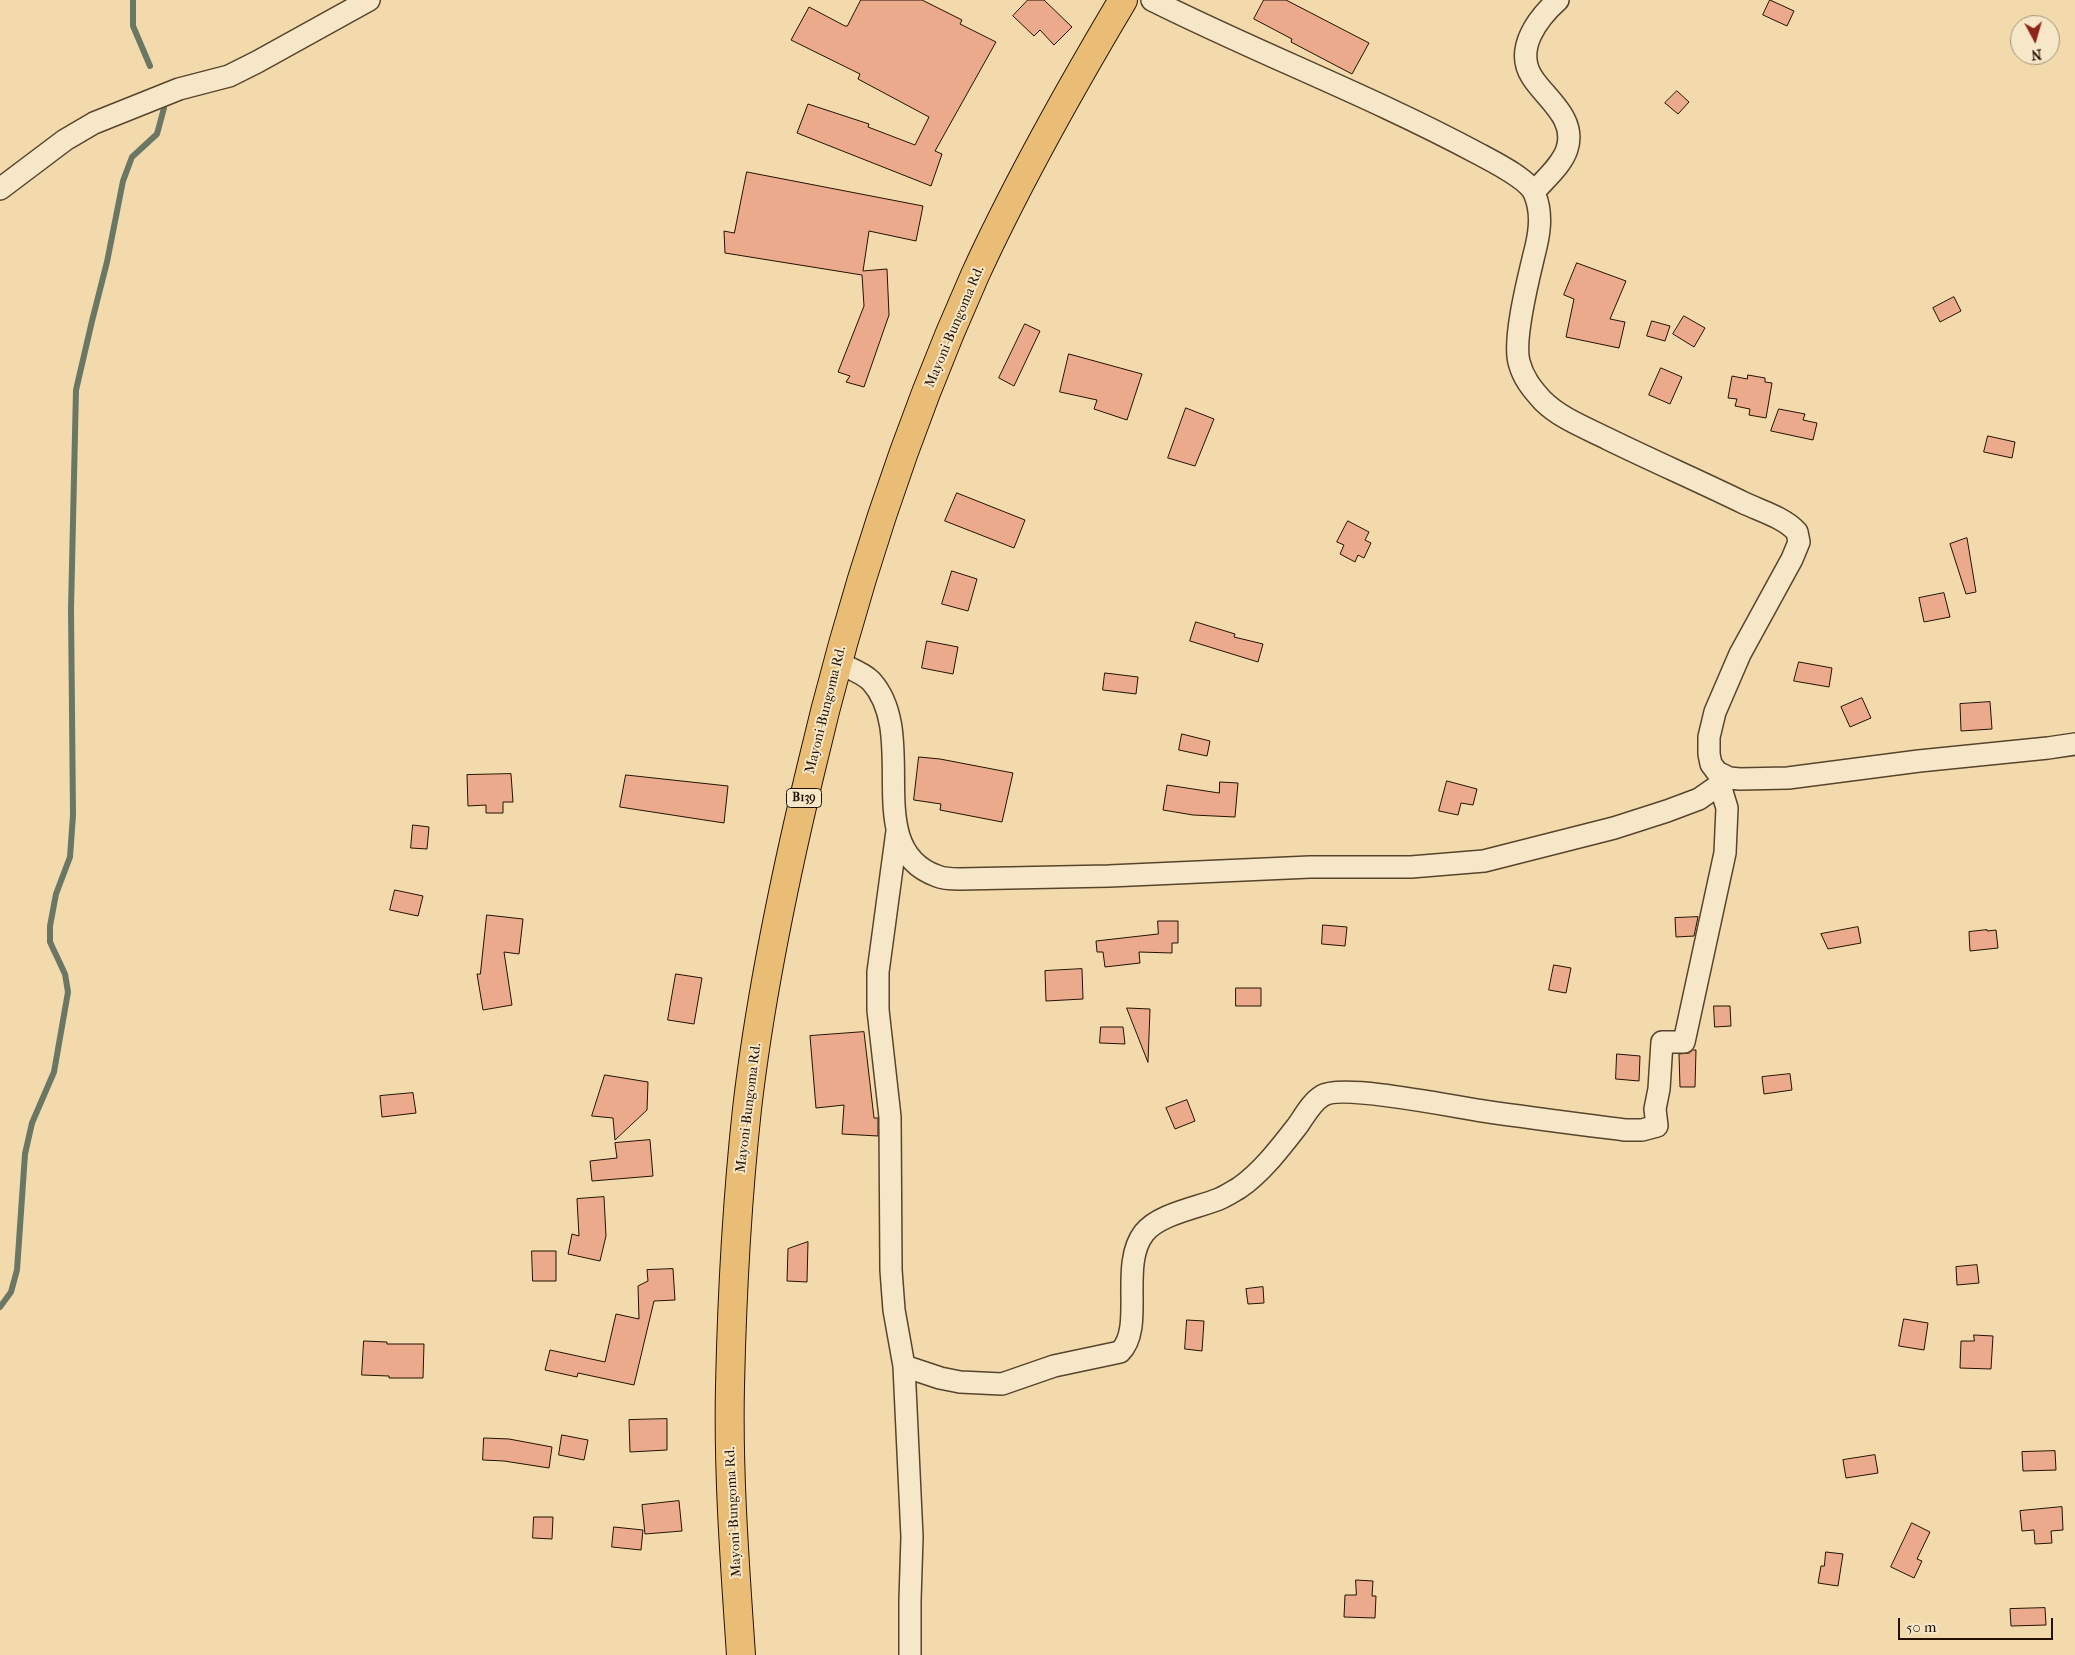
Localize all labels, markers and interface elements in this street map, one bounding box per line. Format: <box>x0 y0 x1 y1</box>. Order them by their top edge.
north arrow <box>2010 15 2060 65</box>
text: N <box>2030 45 2043 63</box>
street label: Mayoni-Bungoma Rd. <box>922 264 988 390</box>
street label: Mayoni-Bungoma Rd. <box>802 645 850 775</box>
road number: B139 <box>786 788 822 808</box>
street label: Mayoni-Bungoma Rd. <box>733 1042 765 1174</box>
street label: Mayoni-Bungoma Rd. <box>722 1446 746 1578</box>
scale bar <box>1900 1608 2055 1640</box>
text: 50 m <box>1906 1618 1936 1636</box>

